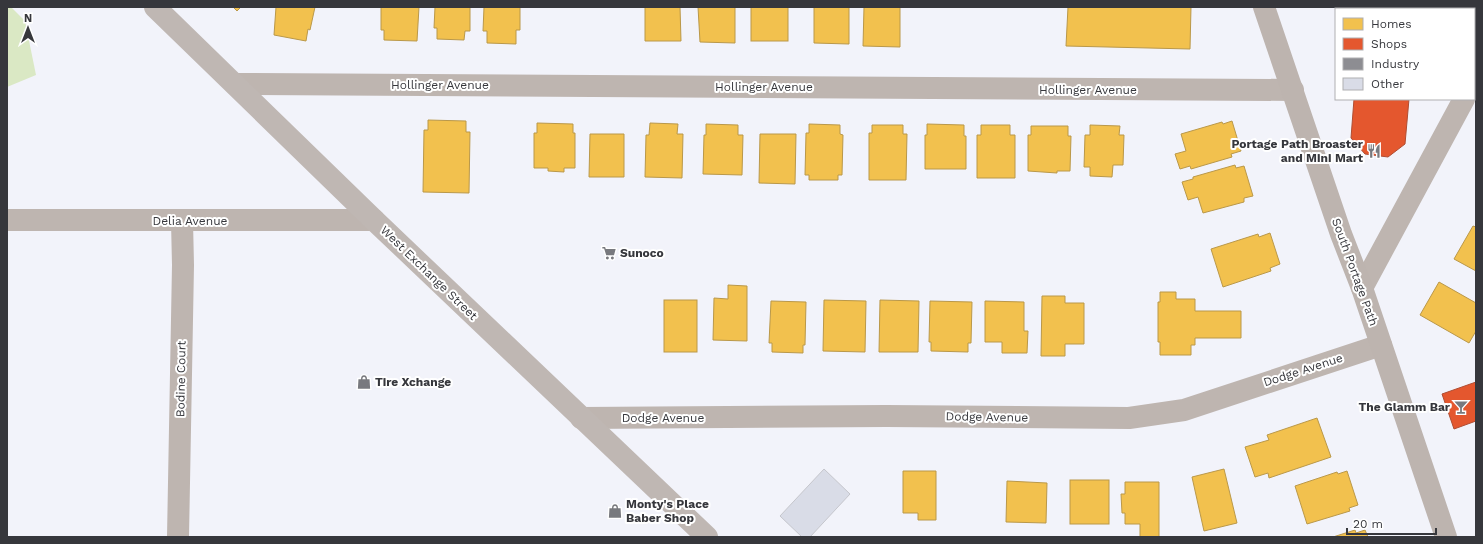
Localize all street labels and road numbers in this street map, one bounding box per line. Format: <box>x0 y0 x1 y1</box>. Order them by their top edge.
street label: Hollinger Avenue <box>391 78 489 92</box>
street label: Hollinger Avenue <box>715 80 813 94</box>
street label: Hollinger Avenue <box>1039 83 1137 97</box>
street label: Delia Avenue <box>152 214 228 228</box>
street label: South Portage Path <box>1329 216 1381 328</box>
street label: West Exchange Street <box>378 223 480 323</box>
street label: Bodine Court <box>173 341 189 417</box>
street label: Dodge Avenue <box>1261 351 1345 389</box>
street label: Dodge Avenue <box>946 409 1029 425</box>
street label: Dodge Avenue <box>622 411 704 425</box>

